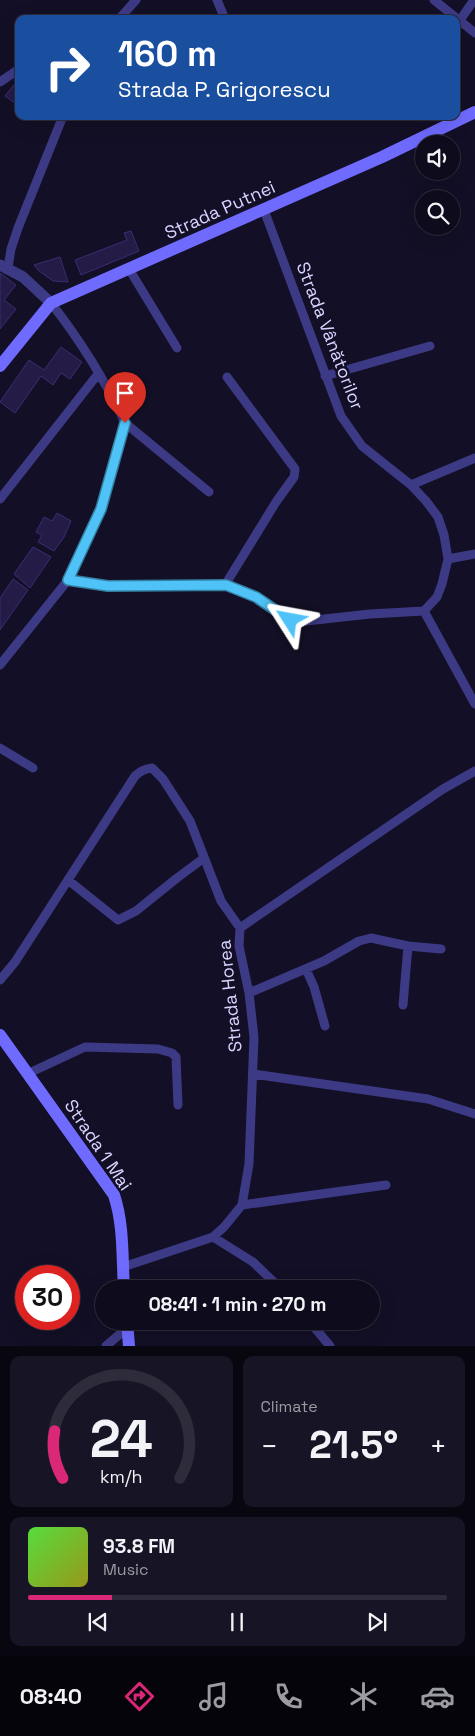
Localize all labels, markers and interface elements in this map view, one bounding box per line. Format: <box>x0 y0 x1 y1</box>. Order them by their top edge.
text: 160 m <box>118 32 217 76</box>
icon: right <box>35 35 100 100</box>
text: Strada P. Grigorescu <box>118 75 331 103</box>
map controls <box>415 135 460 235</box>
button: sound <box>415 135 460 180</box>
street label: Strada Putnei <box>161 175 279 244</box>
button: search <box>415 190 460 235</box>
street label: Strada Vânătorilor <box>292 259 369 413</box>
pin <box>104 372 146 423</box>
icon: arrive <box>111 379 139 407</box>
position arrow <box>263 593 315 645</box>
street label: Strada Horea <box>212 939 247 1053</box>
street label: Strada 1 Mai <box>60 1095 137 1195</box>
speed limit sign: 30 <box>15 1265 80 1330</box>
text: 08:41 · 1 min · 270 m <box>148 1292 327 1317</box>
text: Climate <box>261 1396 318 1417</box>
text: 24 <box>90 1406 153 1472</box>
text: 21.5° <box>309 1421 398 1469</box>
text: − <box>261 1428 278 1464</box>
text: + <box>430 1428 447 1464</box>
text: km/h <box>100 1465 143 1488</box>
text: 93.8 FM <box>103 1534 175 1559</box>
text: Music <box>103 1559 149 1580</box>
icon: previous <box>84 1608 112 1636</box>
icon: pause <box>223 1608 251 1636</box>
icon: next <box>363 1608 391 1636</box>
icon: directions <box>122 1679 157 1714</box>
icon: music <box>196 1679 231 1714</box>
icon: phone <box>271 1679 306 1714</box>
icon: climate <box>346 1679 381 1714</box>
icon: car <box>420 1679 455 1714</box>
text: 08:40 <box>20 1682 82 1710</box>

